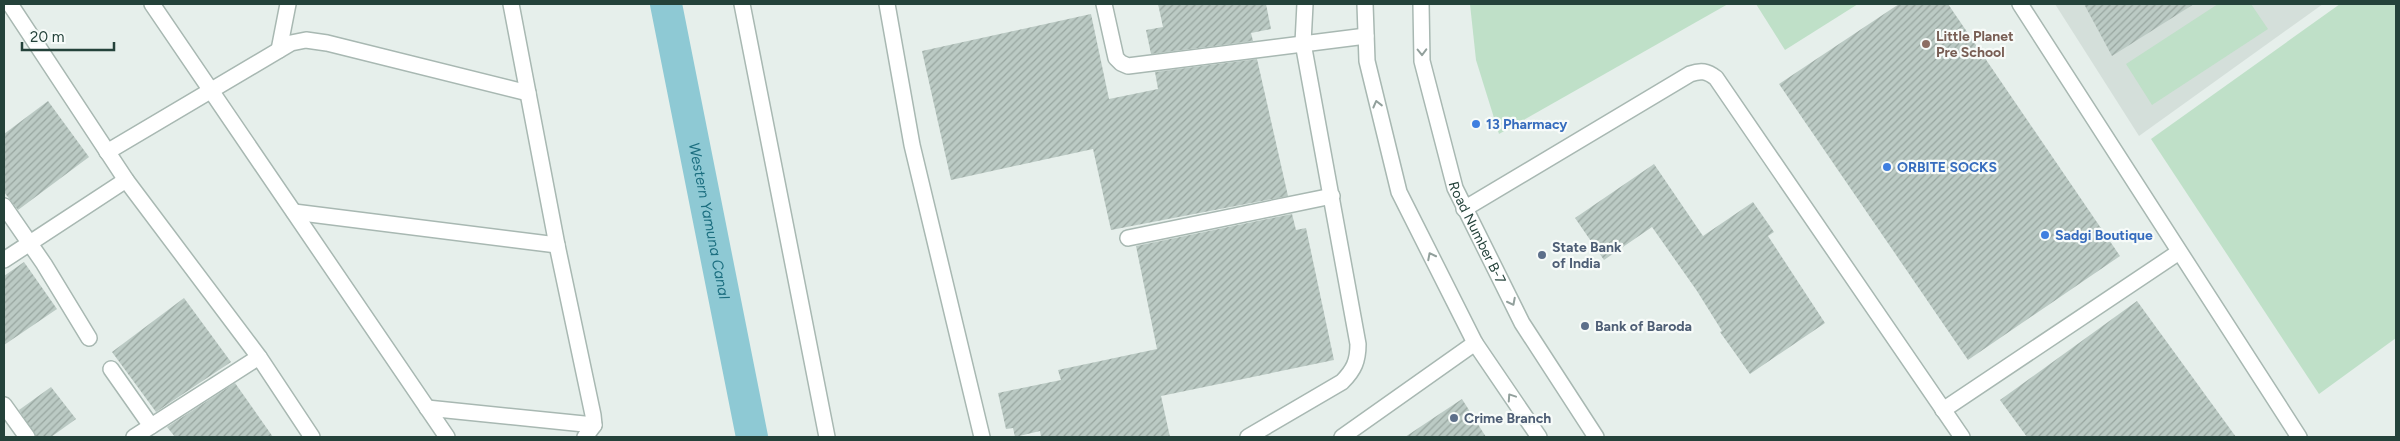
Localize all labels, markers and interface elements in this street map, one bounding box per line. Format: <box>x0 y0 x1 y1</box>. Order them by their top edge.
scale bar <box>22 20 115 52</box>
text: 20 m <box>30 28 64 46</box>
place label: Little Planet Pre School <box>1936 28 2014 61</box>
marker: Little Planet Pre School <box>1920 38 1932 50</box>
one-way arrow <box>1416 49 1427 57</box>
one-way arrow <box>1372 99 1383 108</box>
place label: 13 Pharmacy <box>1486 116 1568 133</box>
marker: 13 Pharmacy <box>1470 118 1482 130</box>
water label: Western Yamuna Canal <box>685 141 734 301</box>
place label: ORBITE SOCKS <box>1897 159 1997 176</box>
marker: ORBITE SOCKS <box>1881 161 1893 173</box>
street label: Road Number B-7 <box>1445 180 1509 287</box>
place label: Sadgi Boutique <box>2055 227 2153 244</box>
marker: Sadgi Boutique <box>2039 229 2051 241</box>
place label: State Bank of India <box>1552 239 1622 272</box>
marker: State Bank of India <box>1536 249 1548 261</box>
one-way arrow <box>1427 252 1437 261</box>
one-way arrow <box>1506 297 1516 306</box>
place label: Bank of Baroda <box>1595 318 1692 335</box>
marker: Bank of Baroda <box>1579 320 1591 332</box>
one-way arrow <box>1508 393 1517 403</box>
place label: Crime Branch <box>1464 410 1551 427</box>
marker: Crime Branch <box>1448 412 1460 424</box>

